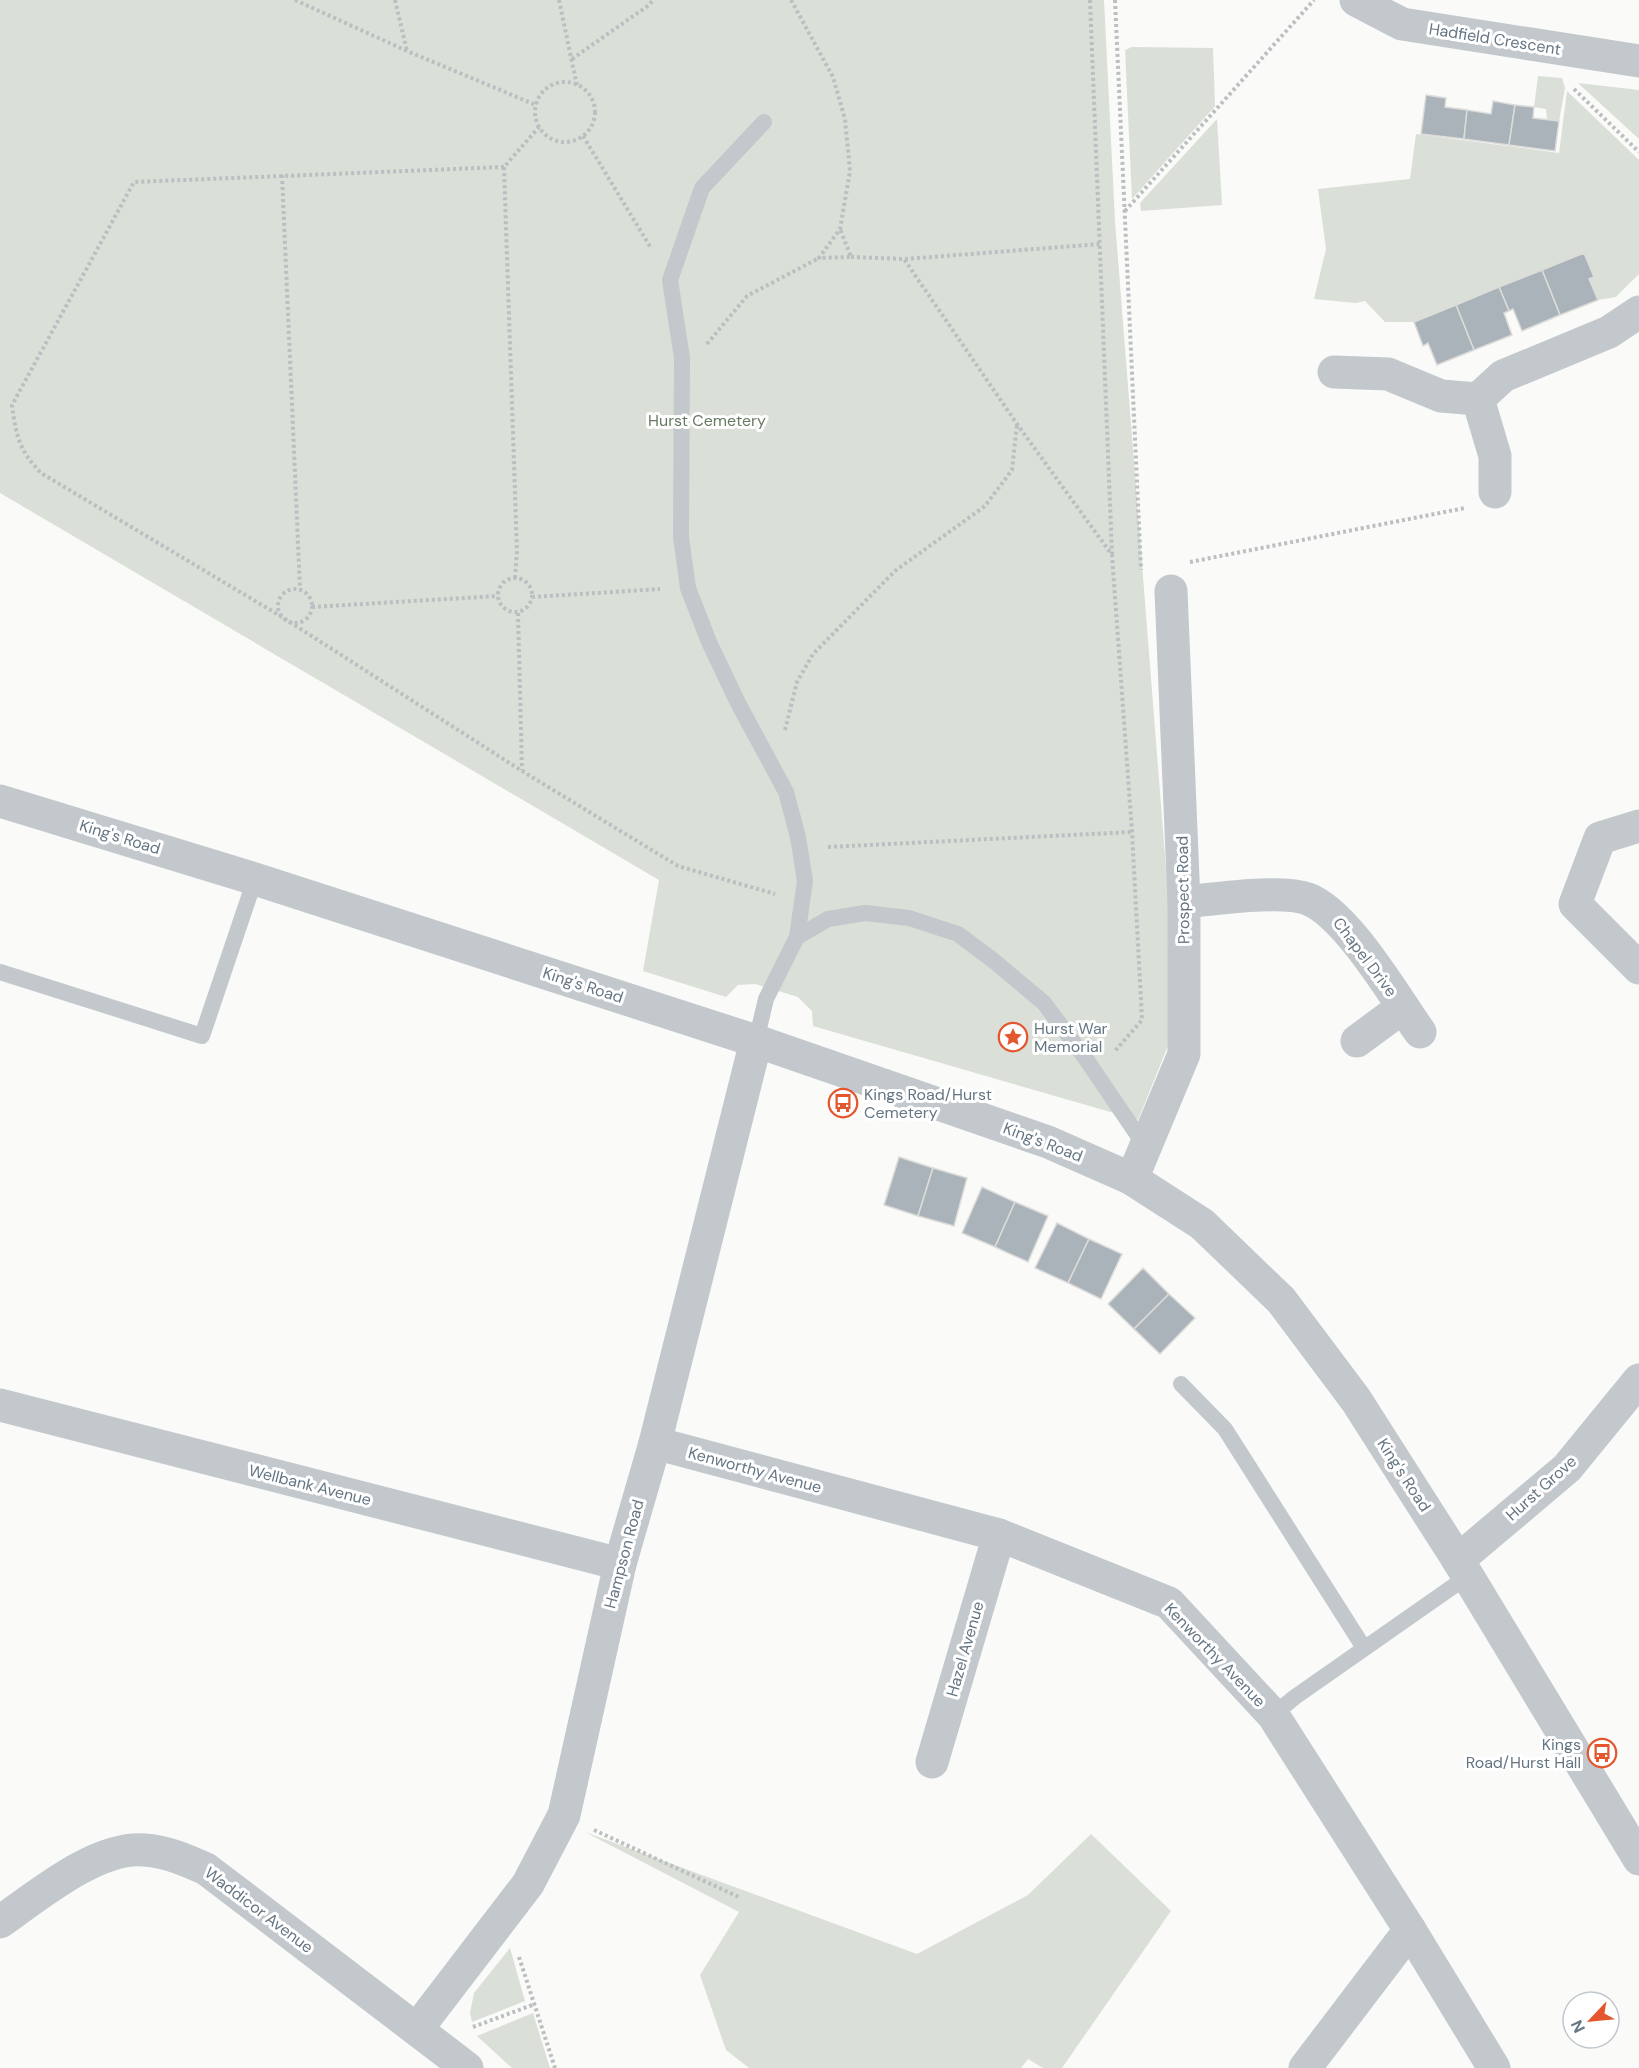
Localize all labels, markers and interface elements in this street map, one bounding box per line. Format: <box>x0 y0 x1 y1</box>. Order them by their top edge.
street label: Hadfield Crescent <box>1427 18 1563 60</box>
park label: Hurst Cemetery <box>648 410 766 431</box>
street label: King's Road <box>77 815 163 859</box>
street label: Prospect Road <box>1172 836 1194 944</box>
street label: Chapel Drive <box>1328 913 1402 1001</box>
street label: King's Road <box>540 962 626 1008</box>
place label: Hurst War Memorial <box>1034 1018 1108 1057</box>
place icon: Hurst War Memorial <box>997 1021 1029 1053</box>
place label: Kings Road/Hurst Cemetery <box>864 1084 992 1123</box>
bus stop icon: Kings Road/Hurst Cemetery <box>827 1087 859 1119</box>
street label: King's Road <box>1000 1117 1086 1167</box>
street label: King's Road <box>1372 1434 1436 1516</box>
street label: Kenworthy Avenue <box>686 1442 824 1498</box>
street label: Hurst Grove <box>1501 1451 1581 1525</box>
street label: Wellbank Avenue <box>247 1460 373 1510</box>
street label: Hampson Road <box>599 1497 649 1611</box>
street label: Kenworthy Avenue <box>1160 1598 1270 1712</box>
street label: Hazel Avenue <box>941 1599 989 1699</box>
place label: Kings Road/Hurst Hall <box>1466 1734 1581 1773</box>
bus stop icon: Kings Road/Hurst Hall <box>1586 1737 1618 1769</box>
street label: Waddicor Avenue <box>201 1862 317 1958</box>
north arrow <box>1561 1990 1621 2050</box>
text: N <box>1566 2017 1590 2036</box>

